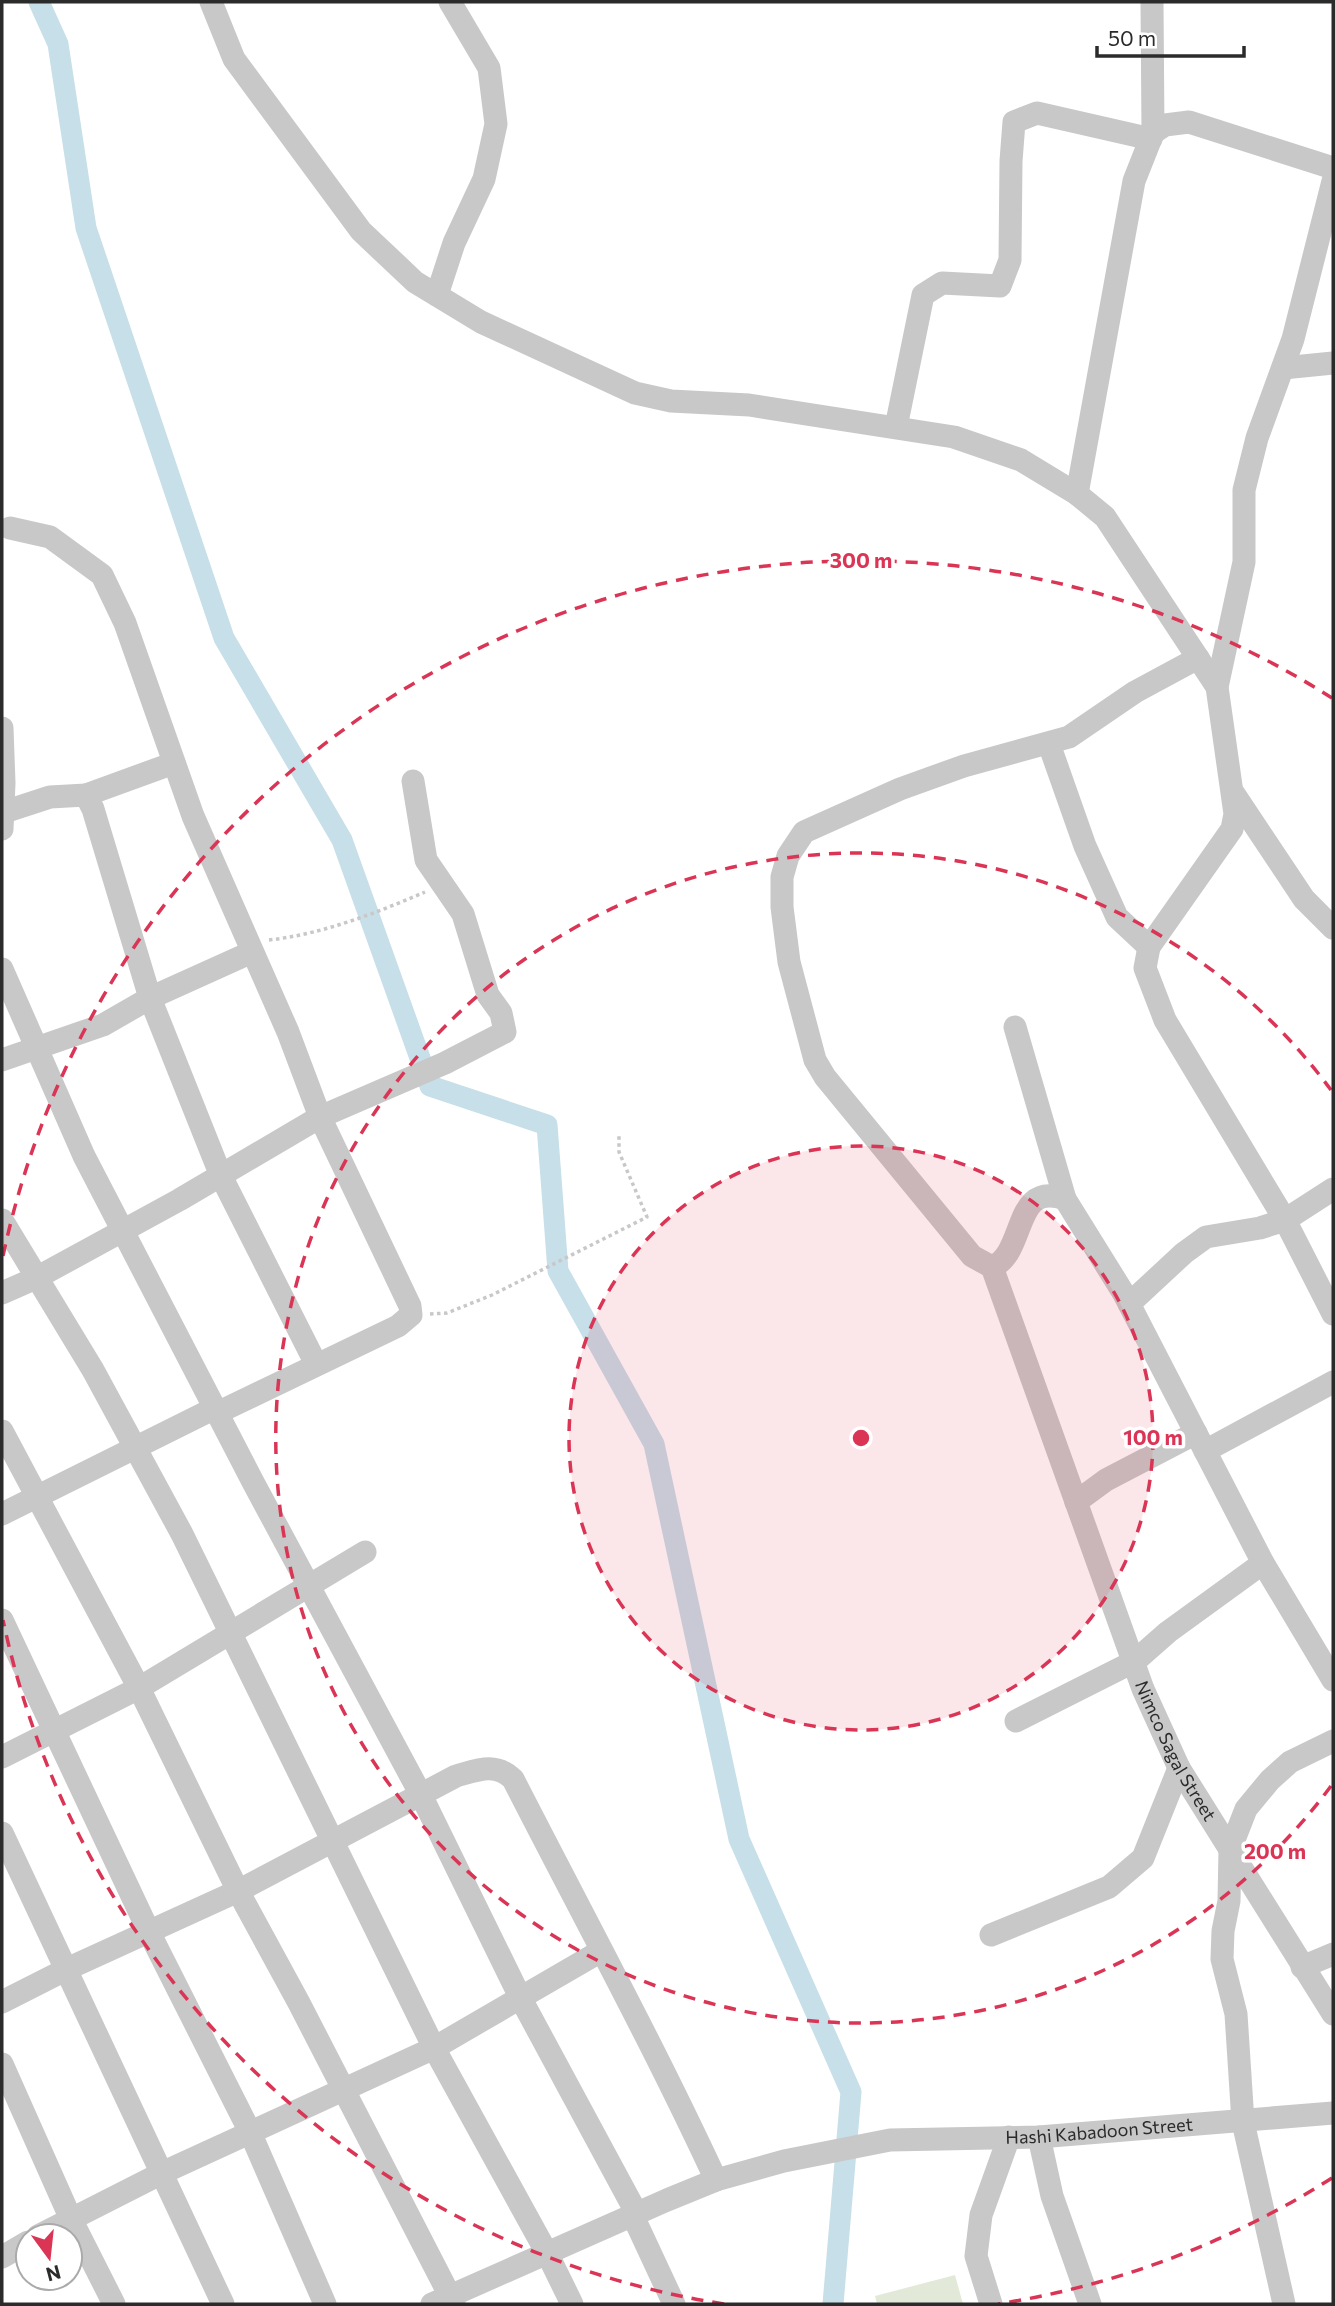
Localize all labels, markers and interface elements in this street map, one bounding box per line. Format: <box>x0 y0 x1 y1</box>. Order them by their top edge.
scale bar <box>1097 14 1244 58</box>
text: 50 m <box>1108 25 1156 50</box>
text: 300 m <box>830 547 892 572</box>
text: 100 m <box>1123 1424 1183 1449</box>
centre of rings <box>849 1426 873 1450</box>
street label: Nimco Sagal Street <box>1131 1678 1221 1825</box>
text: 200 m <box>1244 1838 1306 1863</box>
street label: Hashi Kabadoon Street <box>1005 2112 1194 2148</box>
north arrow <box>14 2222 84 2292</box>
text: N <box>44 2261 63 2287</box>

